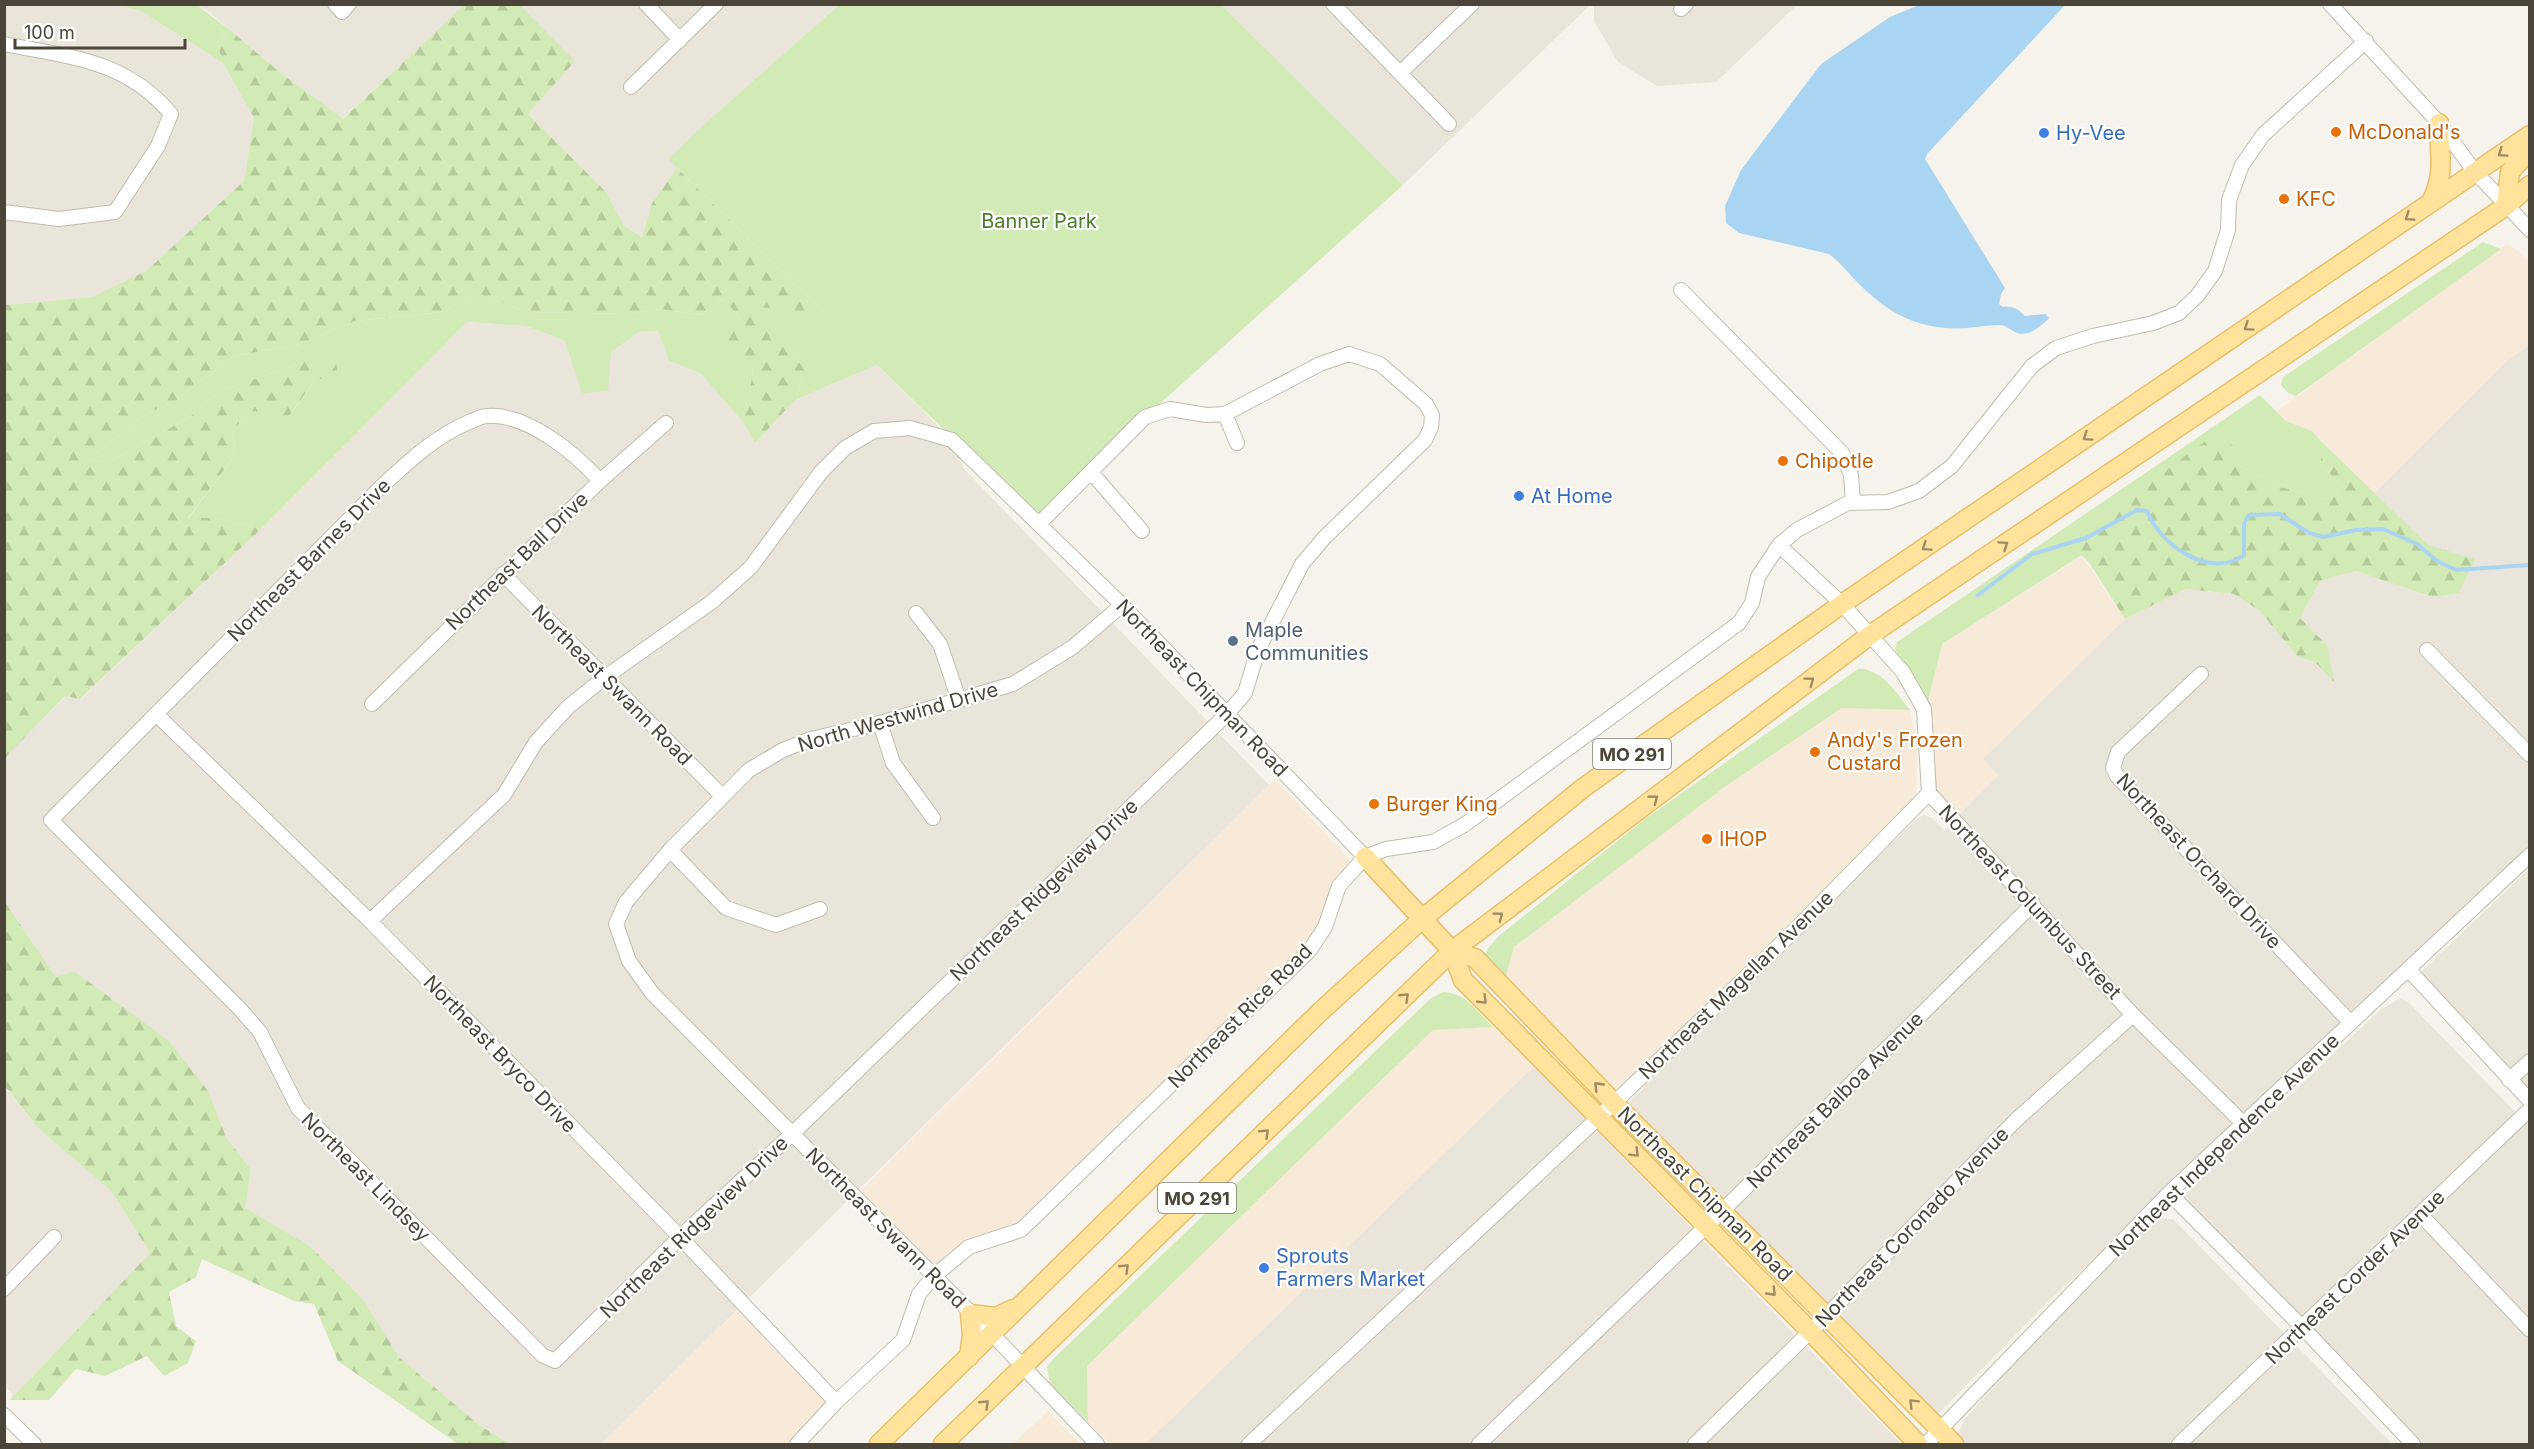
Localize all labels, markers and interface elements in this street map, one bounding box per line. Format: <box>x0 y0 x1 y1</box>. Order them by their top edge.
scale bar <box>15 12 184 50</box>
text: 100 m <box>24 22 75 43</box>
place label: McDonald's <box>2348 120 2461 144</box>
place label: Hy-Vee <box>2056 121 2126 145</box>
marker: McDonald's <box>2329 125 2343 139</box>
marker: Hy-Vee <box>2037 126 2051 140</box>
one-way arrow <box>2498 146 2509 157</box>
place label: KFC <box>2296 187 2336 211</box>
marker: KFC <box>2277 192 2291 206</box>
park label: Banner Park <box>981 209 1097 233</box>
one-way arrow <box>2405 210 2416 221</box>
one-way arrow <box>2244 320 2255 331</box>
one-way arrow <box>2083 430 2094 441</box>
place label: Chipotle <box>1795 449 1874 473</box>
marker: Chipotle <box>1776 454 1790 468</box>
street label: Northeast Barnes Drive <box>223 474 395 646</box>
place label: At Home <box>1531 484 1613 508</box>
street label: Northeast Ball Drive <box>441 487 593 635</box>
marker: At Home <box>1512 489 1526 503</box>
one-way arrow <box>1922 540 1933 551</box>
one-way arrow <box>1997 541 2008 552</box>
street label: Northeast Chipman Road <box>1111 594 1293 782</box>
street label: Northeast Swann Road <box>527 600 697 770</box>
place label: Maple Communities <box>1245 618 1369 665</box>
marker: Maple Communities <box>1226 634 1240 648</box>
street label: North Westwind Drive <box>795 677 1001 757</box>
one-way arrow <box>1803 677 1814 688</box>
place label: Andy's Frozen Custard <box>1827 728 1963 775</box>
road number: MO 291 <box>1593 739 1671 769</box>
marker: Andy's Frozen Custard <box>1808 745 1822 759</box>
street label: Northeast Orchard Drive <box>2112 768 2286 954</box>
place label: Burger King <box>1386 792 1498 816</box>
street label: Northeast Ridgeview Drive <box>945 794 1143 986</box>
one-way arrow <box>1648 795 1659 806</box>
marker: Burger King <box>1367 797 1381 811</box>
street label: Northeast Columbus Street <box>1934 800 2127 1004</box>
place label: IHOP <box>1719 827 1767 851</box>
marker: IHOP <box>1700 832 1714 846</box>
street label: Northeast Magellan Avenue <box>1634 886 1838 1084</box>
one-way arrow <box>1492 912 1503 923</box>
street label: Northeast Rice Road <box>1163 939 1317 1093</box>
street label: Northeast Bryco Drive <box>419 970 581 1138</box>
one-way arrow <box>1476 992 1487 1003</box>
one-way arrow <box>1399 993 1409 1004</box>
street label: Northeast Balboa Avenue <box>1742 1007 1928 1193</box>
street label: Northeast Independence Avenue <box>2104 1028 2344 1262</box>
one-way arrow <box>1594 1082 1605 1093</box>
street label: Northeast Chipman Road <box>1613 1102 1797 1286</box>
street label: Northeast Lindsey <box>297 1108 435 1246</box>
street label: Northeast Coronado Avenue <box>1810 1122 2014 1332</box>
one-way arrow <box>1257 1129 1268 1140</box>
street label: Northeast Ridgeview Drive <box>595 1131 793 1323</box>
street label: Northeast Swann Road <box>801 1143 971 1313</box>
one-way arrow <box>1628 1147 1639 1157</box>
road number: MO 291 <box>1158 1183 1236 1213</box>
street label: Northeast Corder Avenue <box>2260 1185 2450 1369</box>
place label: Sprouts Farmers Market <box>1276 1244 1426 1291</box>
marker: Sprouts Farmers Market <box>1257 1261 1271 1275</box>
one-way arrow <box>1118 1264 1128 1275</box>
one-way arrow <box>1765 1286 1776 1296</box>
one-way arrow <box>1909 1399 1920 1410</box>
one-way arrow <box>977 1400 988 1411</box>

